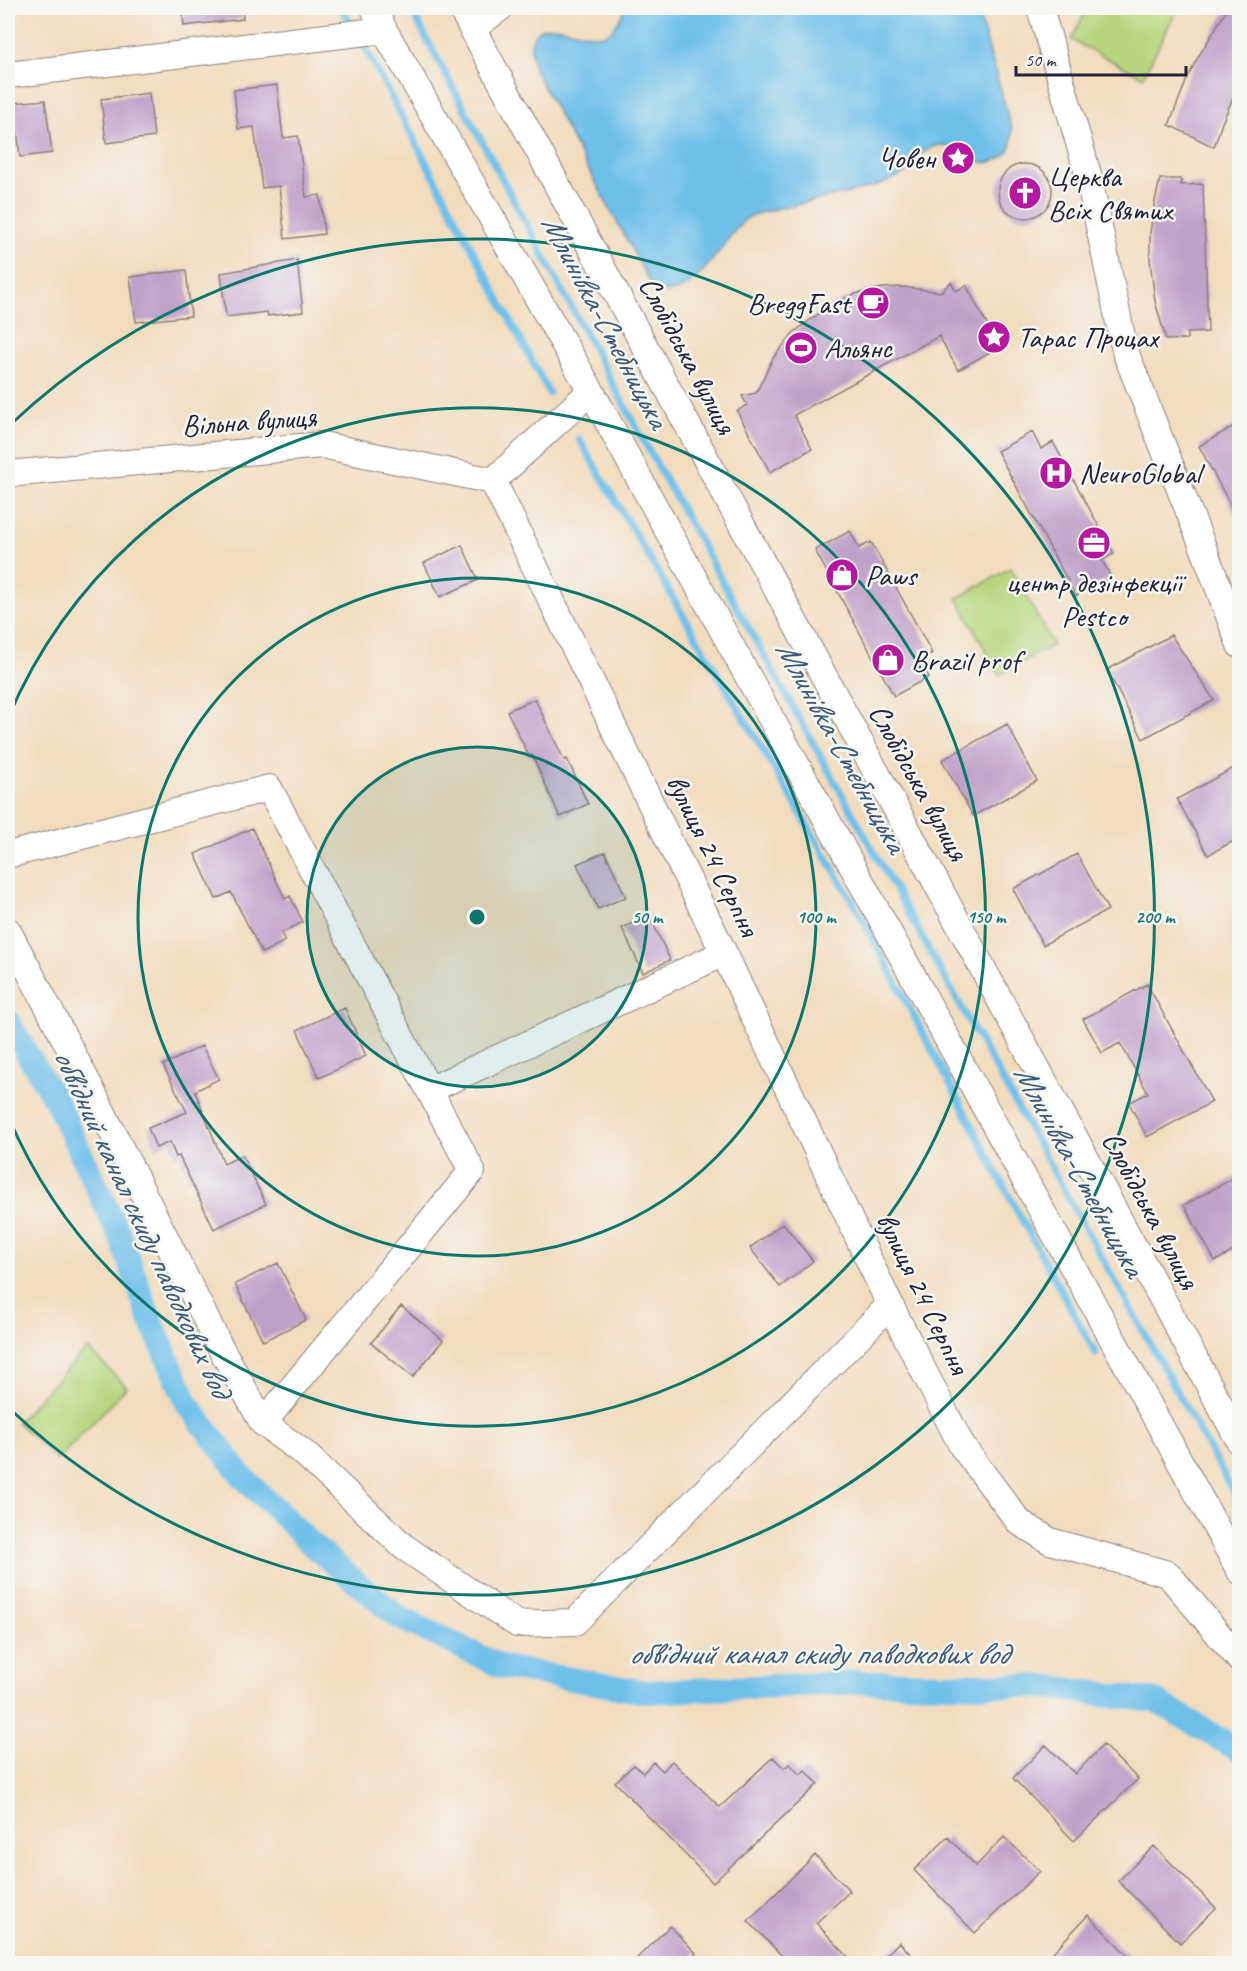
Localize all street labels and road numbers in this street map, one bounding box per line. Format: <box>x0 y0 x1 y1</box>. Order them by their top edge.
street label: Слобідська вулиця <box>631 270 746 441</box>
street label: Вільна вулиця <box>181 397 319 445</box>
street label: Слобідська вулиця <box>860 697 978 868</box>
street label: вулиця 24 Серпня <box>658 768 770 944</box>
street label: Слобідська вулиця <box>1094 1125 1209 1296</box>
street label: вулиця 24 Серпня <box>868 1206 980 1382</box>

